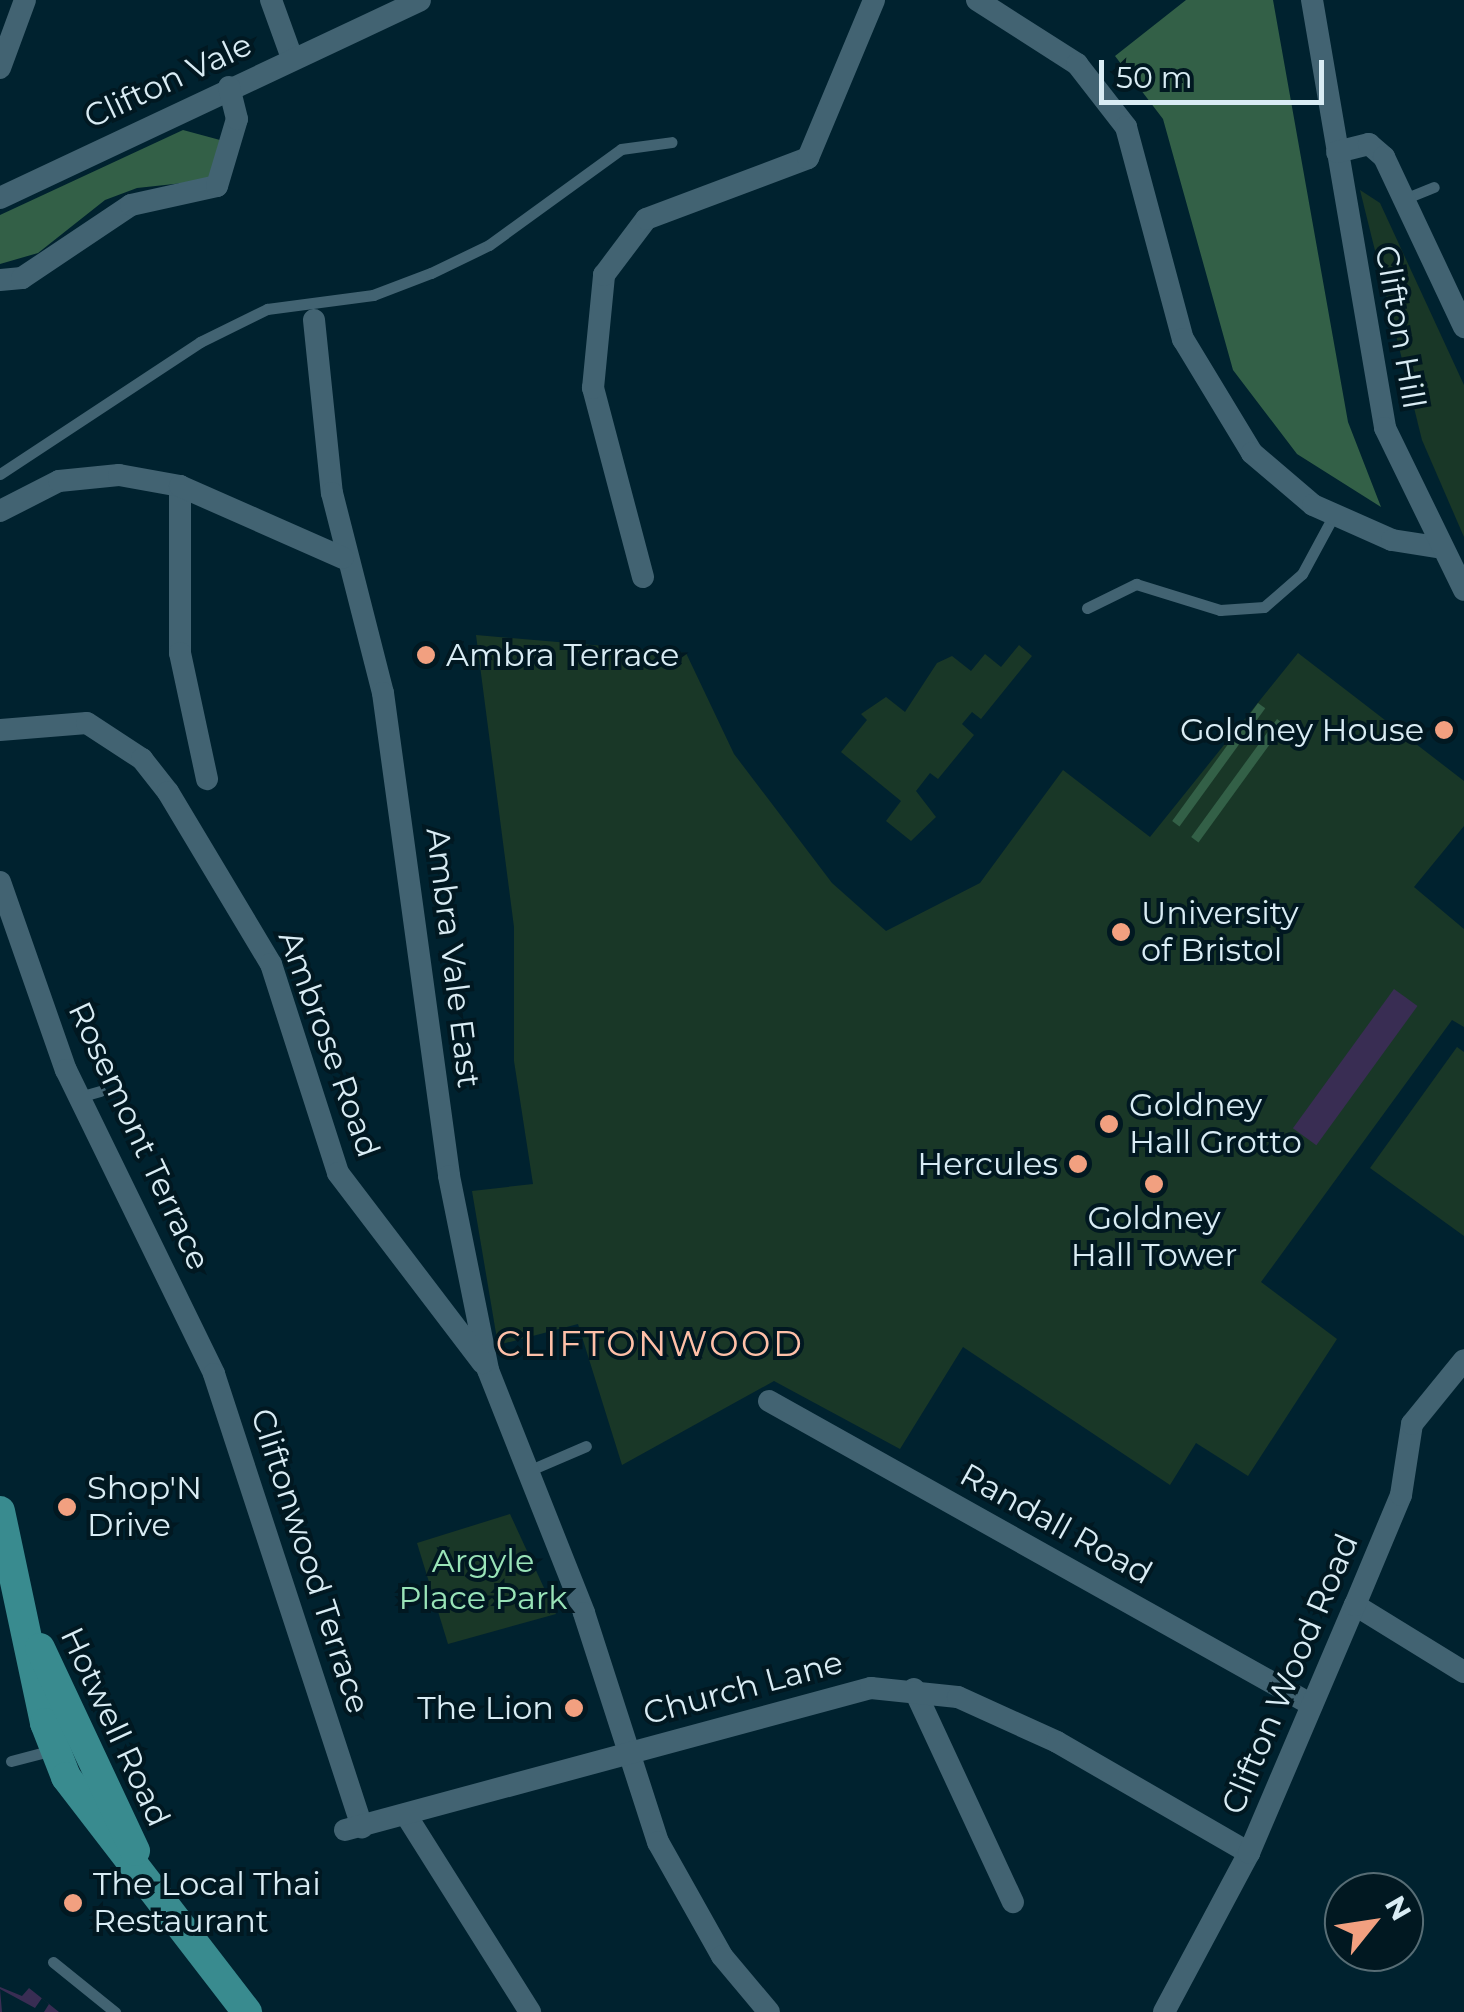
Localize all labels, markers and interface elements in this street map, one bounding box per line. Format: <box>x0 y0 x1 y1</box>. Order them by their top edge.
street label: Clifton Vale <box>78 25 258 137</box>
scale bar <box>1104 40 1329 102</box>
text: 50 m <box>1116 59 1193 96</box>
street label: Clifton Hill <box>1367 242 1433 412</box>
place label: Ambra Terrace <box>446 636 679 674</box>
marker: Ambra Terrace <box>415 644 437 666</box>
place label: Goldney House <box>1180 711 1424 749</box>
marker: Goldney House <box>1433 719 1455 741</box>
street label: Ambra Vale East <box>418 826 488 1090</box>
place label: University of Bristol <box>1141 895 1299 970</box>
marker: University of Bristol <box>1110 921 1132 943</box>
street label: Ambrose Road <box>270 926 388 1162</box>
street label: Rosemont Terrace <box>60 996 218 1276</box>
place label: Goldney Hall Grotto <box>1129 1087 1302 1162</box>
marker: Goldney Hall Grotto <box>1098 1113 1120 1135</box>
place label: Hercules <box>917 1145 1058 1183</box>
marker: Hercules <box>1067 1153 1089 1175</box>
marker: Goldney Hall Tower <box>1143 1173 1165 1195</box>
place label: Goldney Hall Tower <box>1071 1200 1237 1275</box>
district label: CLIFTONWOOD <box>496 1323 804 1365</box>
street label: Cliftonwood Terrace <box>243 1404 377 1718</box>
street label: Randall Road <box>953 1455 1159 1593</box>
place label: Shop'N Drive <box>87 1470 202 1545</box>
marker: Shop'N Drive <box>56 1496 78 1518</box>
street label: Clifton Wood Road <box>1214 1528 1366 1820</box>
park label: Argyle Place Park <box>398 1543 568 1618</box>
street label: Hotwell Road <box>52 1621 178 1833</box>
street label: Church Lane <box>639 1643 847 1733</box>
place label: The Lion <box>417 1689 554 1727</box>
marker: The Lion <box>563 1697 585 1719</box>
place label: The Local Thai Restaurant <box>93 1866 321 1941</box>
north arrow <box>1324 1872 1424 1972</box>
text: N <box>1378 1890 1419 1926</box>
marker: The Local Thai Restaurant <box>62 1892 84 1914</box>

